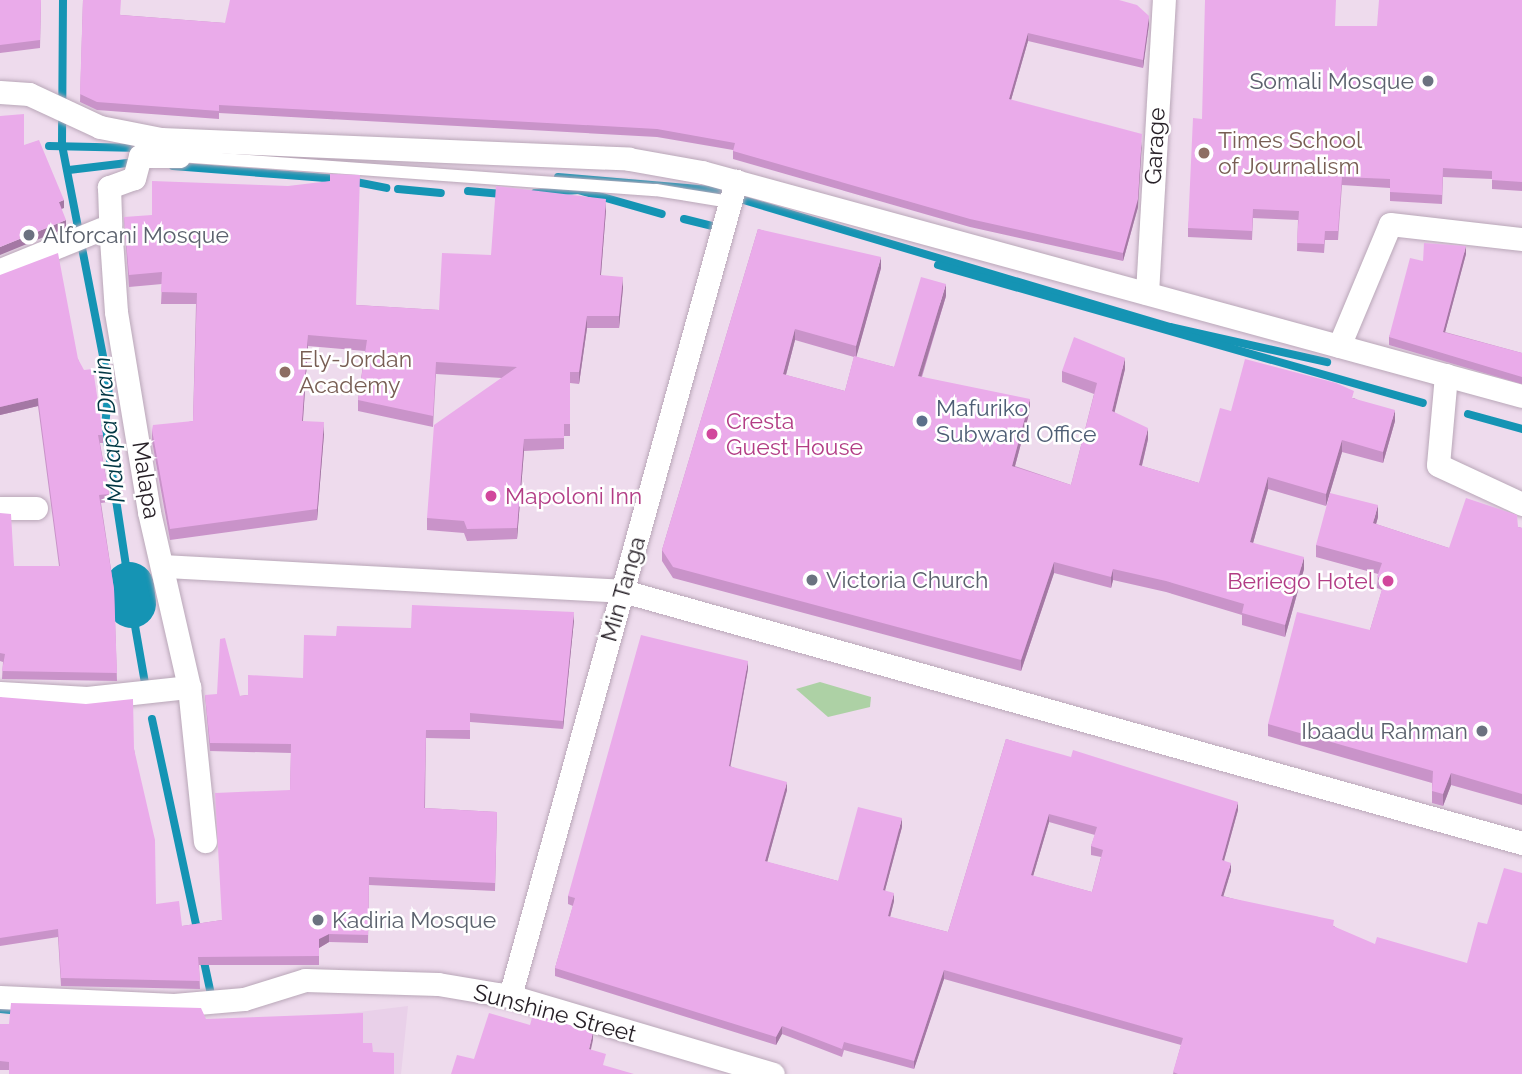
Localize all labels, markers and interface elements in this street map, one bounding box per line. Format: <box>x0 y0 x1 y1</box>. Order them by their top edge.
place label: Somali Mosque <box>1249 67 1414 95</box>
marker: Somali Mosque <box>1420 73 1436 89</box>
street label: Garage <box>1139 107 1171 185</box>
place label: Times School of Journalism <box>1218 126 1362 180</box>
marker: Times School of Journalism <box>1196 145 1212 161</box>
place label: Alforcani Mosque <box>43 221 229 249</box>
marker: Alforcani Mosque <box>21 227 37 243</box>
place label: Ely-Jordan Academy <box>299 345 412 399</box>
water label: Malapa Drain <box>87 355 131 505</box>
marker: Ely-Jordan Academy <box>277 364 293 380</box>
place label: Mafuriko Subward Office <box>936 394 1096 448</box>
place label: Cresta Guest House <box>726 407 863 461</box>
marker: Mafuriko Subward Office <box>914 413 930 429</box>
marker: Cresta Guest House <box>704 426 720 442</box>
street label: Malapa <box>126 439 166 521</box>
place label: Mapoloni Inn <box>505 482 642 510</box>
marker: Mapoloni Inn <box>483 488 499 504</box>
street label: Min Tanga <box>595 533 651 645</box>
place label: Victoria Church <box>826 566 989 594</box>
place label: Beriego Hotel <box>1227 567 1374 595</box>
marker: Victoria Church <box>804 572 820 588</box>
marker: Beriego Hotel <box>1380 573 1396 589</box>
place label: Ibaadu Rahman <box>1301 717 1468 745</box>
marker: Ibaadu Rahman <box>1474 723 1490 739</box>
place label: Kadiria Mosque <box>332 906 496 934</box>
marker: Kadiria Mosque <box>310 912 326 928</box>
street label: Sunshine Street <box>471 978 639 1048</box>

